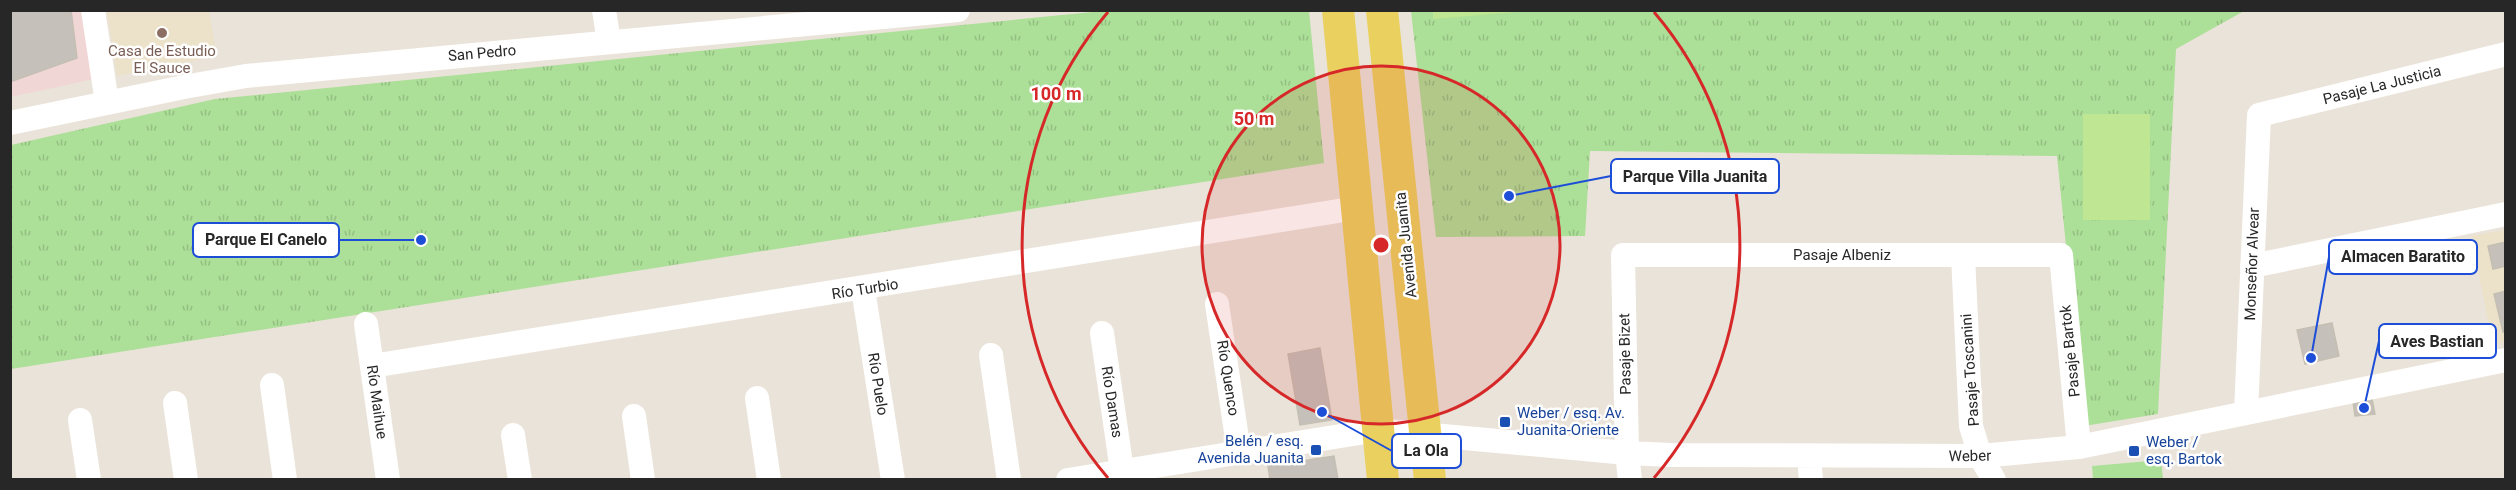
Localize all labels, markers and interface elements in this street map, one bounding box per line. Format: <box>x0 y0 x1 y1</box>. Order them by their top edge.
marker: Casa de Estudio El Sauce <box>155 26 169 40</box>
street label: San Pedro <box>447 41 517 65</box>
place label: Casa de Estudio El Sauce <box>108 42 216 77</box>
street label: Pasaje La Justicia <box>2321 62 2443 108</box>
text: 100 m <box>1030 83 1082 104</box>
text: 50 m <box>1234 108 1274 129</box>
callout: Parque Villa Juanita <box>1611 159 1779 193</box>
text: Parque Villa Juanita <box>1623 167 1768 186</box>
street label: Avenida Juanita <box>1391 191 1421 299</box>
street label: Monseñor Alvear <box>2241 207 2263 321</box>
callout: Parque El Canelo <box>193 223 339 257</box>
text: Parque El Canelo <box>205 230 327 249</box>
centre of rings <box>1371 235 1391 255</box>
callout: Almacen Baratito <box>2329 240 2477 274</box>
street label: Pasaje Albeniz <box>1793 246 1891 264</box>
text: Almacen Baratito <box>2341 247 2465 266</box>
street label: Río Turbio <box>830 275 900 303</box>
street label: Pasaje Bartok <box>2056 304 2084 398</box>
street label: Pasaje Bizet <box>1615 313 1635 395</box>
street label: Pasaje Toscanini <box>1957 313 1983 427</box>
callout: Aves Bastian <box>2379 324 2496 358</box>
text: Aves Bastian <box>2390 332 2484 351</box>
street label: Río Quenco <box>1213 339 1243 417</box>
street label: Río Puelo <box>864 351 892 417</box>
street label: Río Maihue <box>363 364 391 440</box>
street label: Río Damas <box>1097 365 1127 439</box>
place label: Weber / esq. Av. Juanita-Oriente <box>1517 404 1625 439</box>
marker: Weber / esq. Av. Juanita-Oriente <box>1498 415 1512 429</box>
place label: Belén / esq. Avenida Juanita <box>1197 432 1304 467</box>
place label: Weber / esq. Bartok <box>2146 433 2222 468</box>
callout: La Ola <box>1392 434 1461 468</box>
text: La Ola <box>1403 441 1449 460</box>
marker: Belén / esq. Avenida Juanita <box>1309 443 1323 457</box>
marker: Weber / esq. Bartok <box>2127 444 2141 458</box>
street label: Weber <box>1949 447 1991 465</box>

